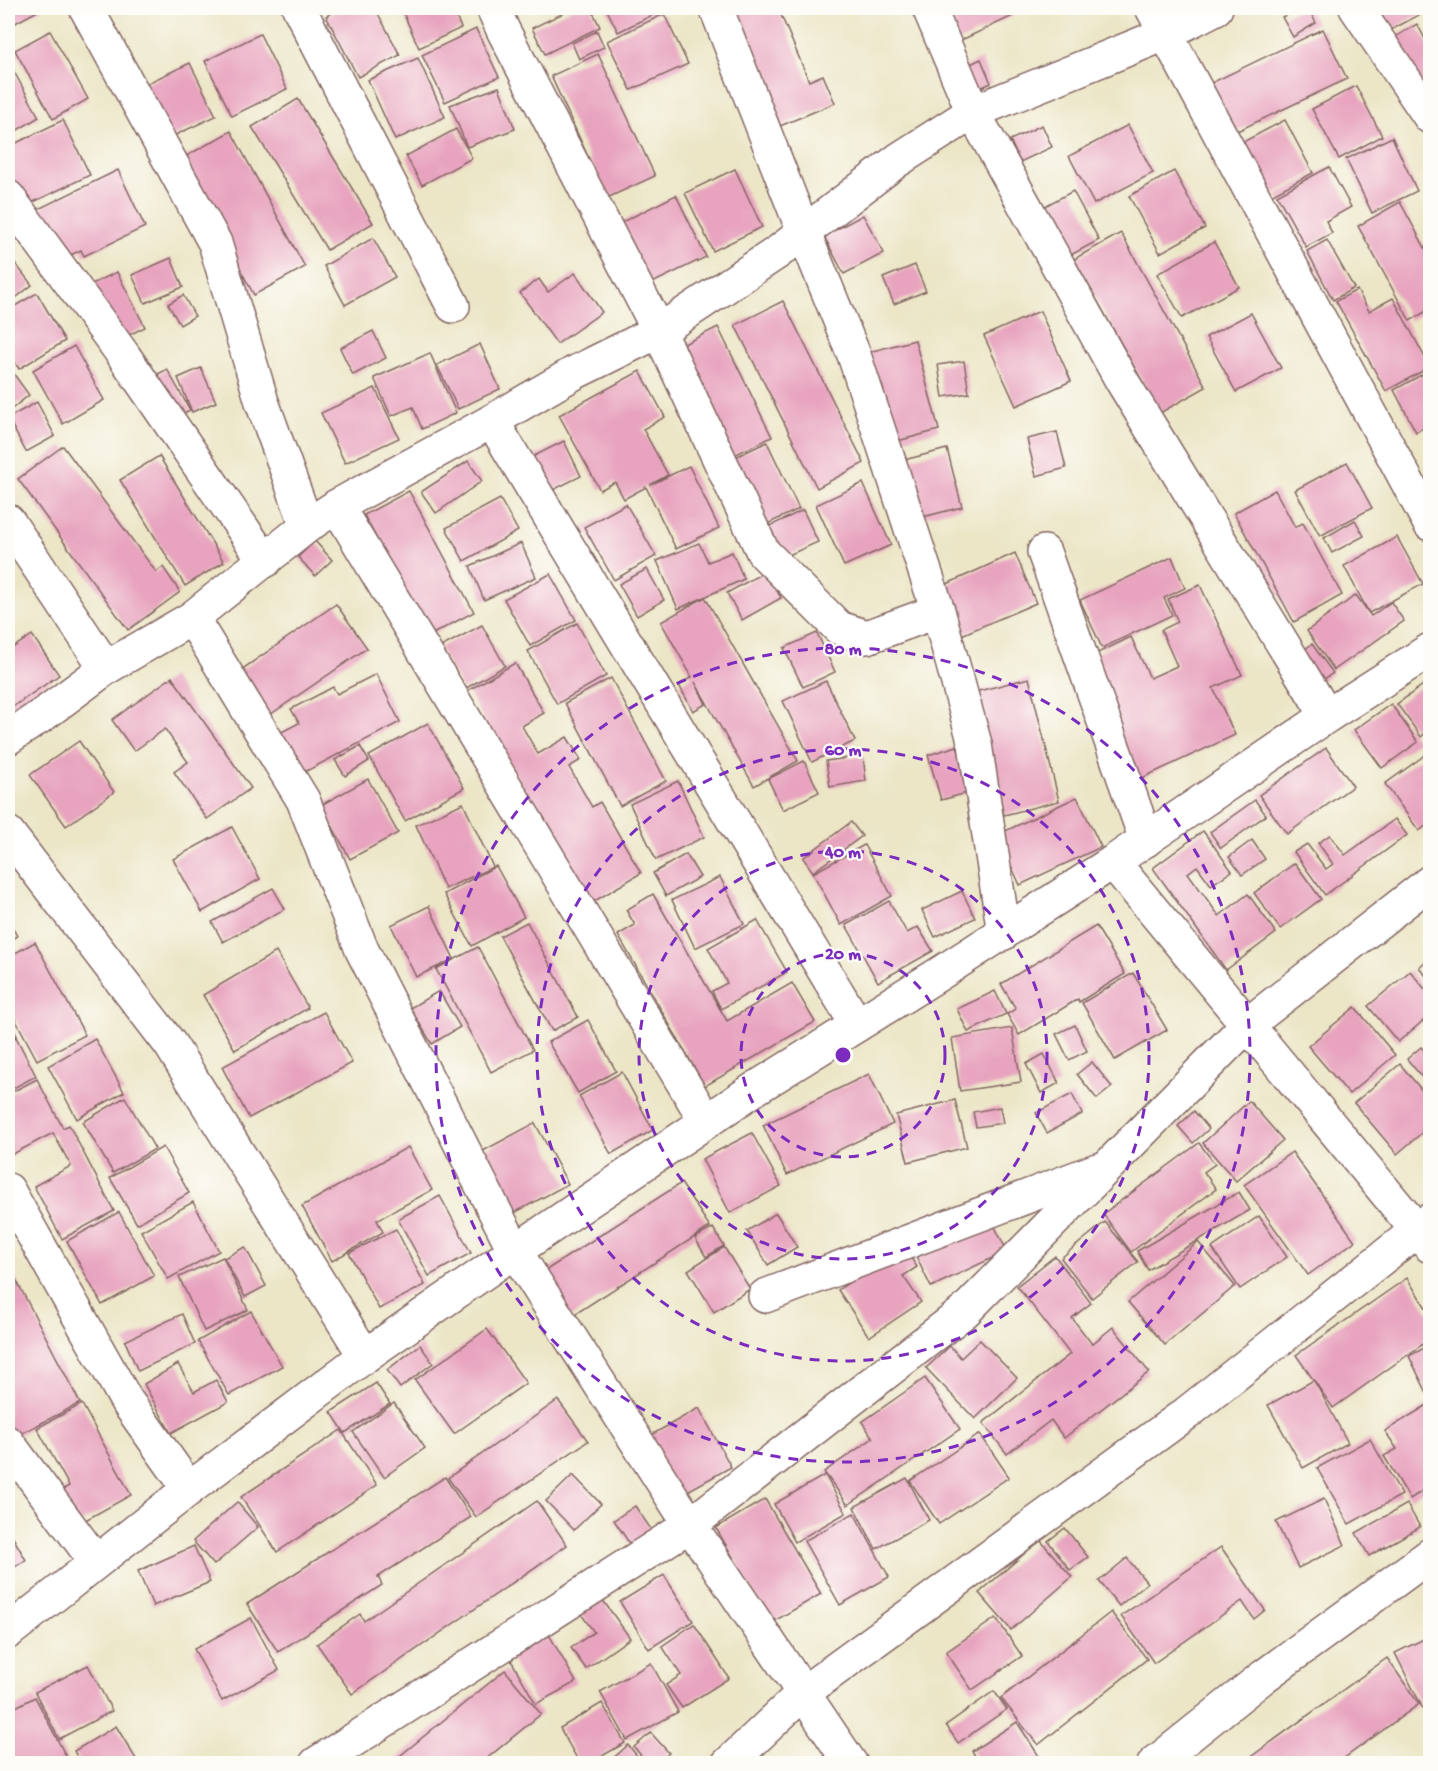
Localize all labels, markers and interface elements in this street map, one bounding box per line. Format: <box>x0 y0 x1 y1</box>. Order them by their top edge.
text: 80 m <box>824 640 862 661</box>
text: 60 m <box>825 741 861 762</box>
text: 40 m <box>824 843 861 864</box>
text: 20 m <box>825 945 861 966</box>
centre of rings <box>833 1045 853 1065</box>

